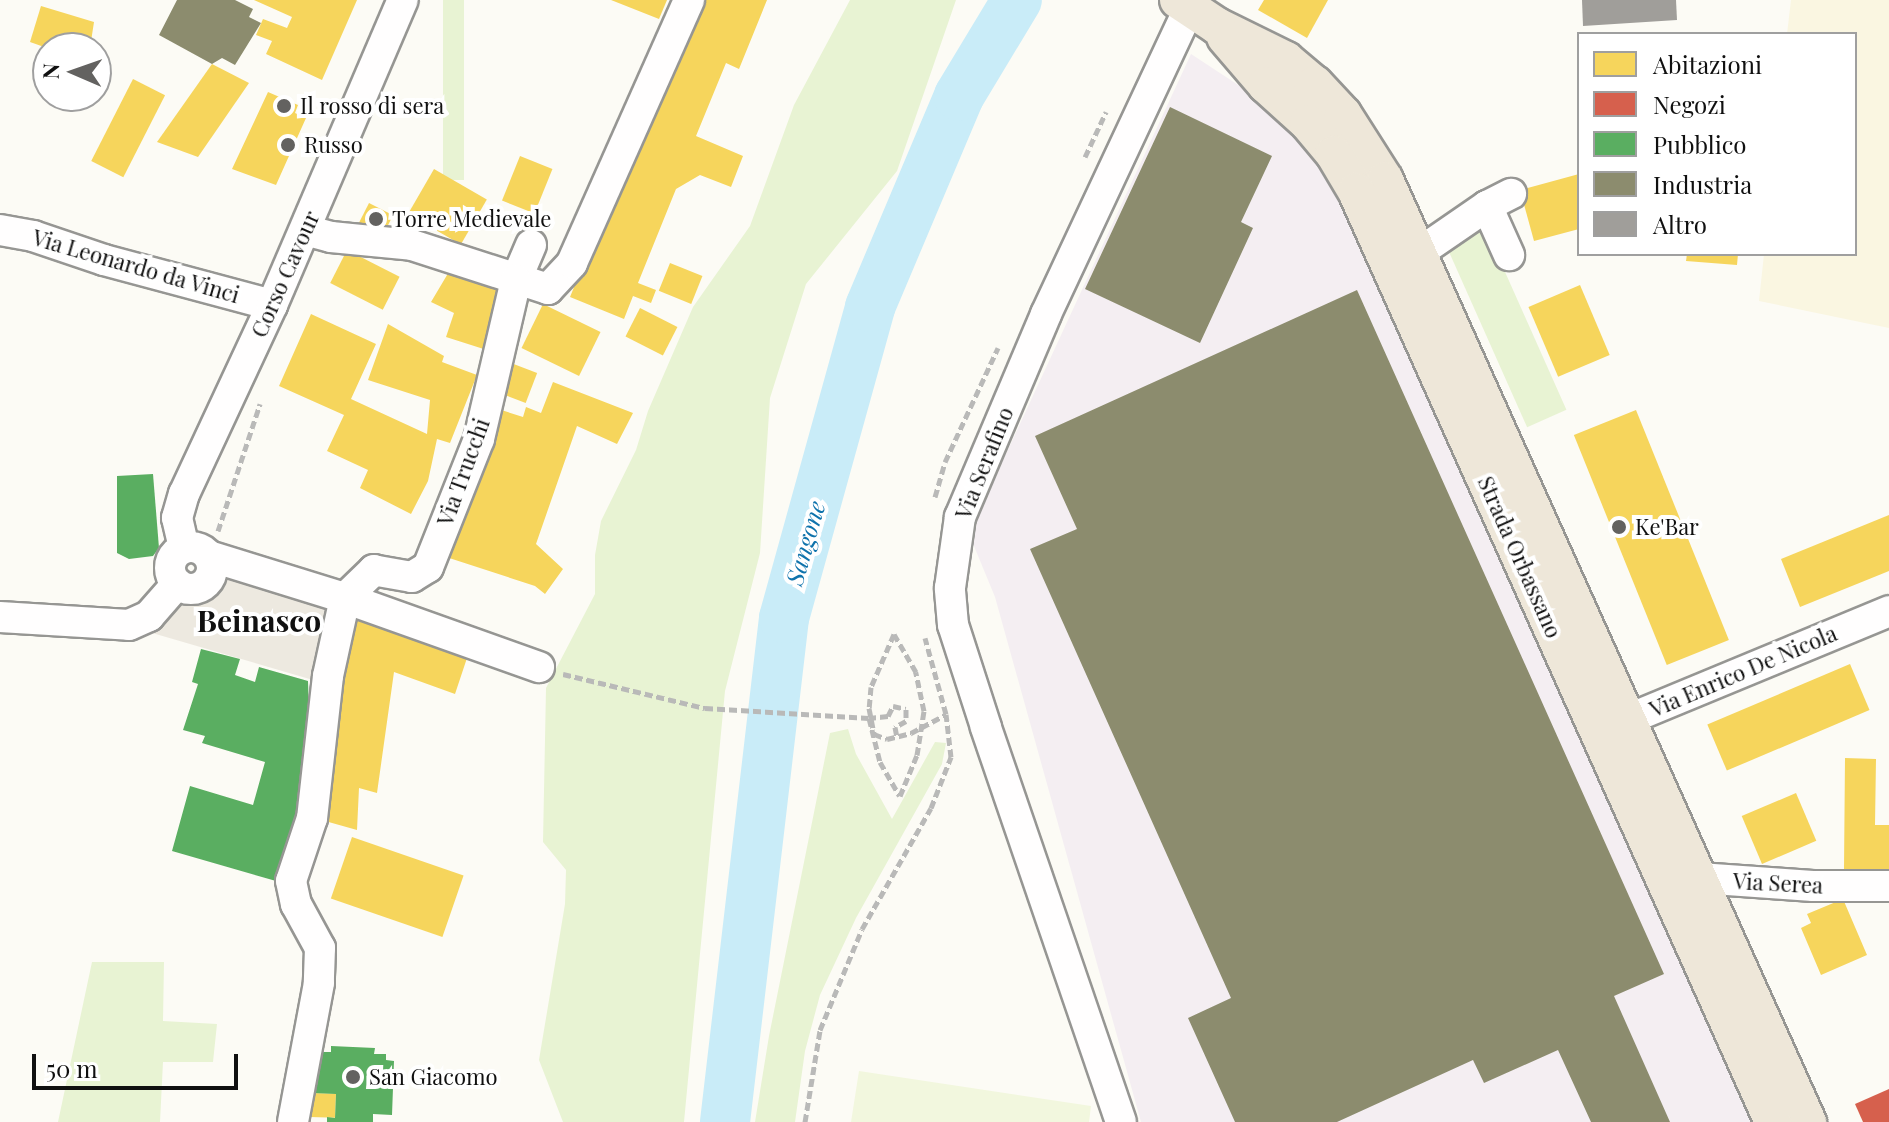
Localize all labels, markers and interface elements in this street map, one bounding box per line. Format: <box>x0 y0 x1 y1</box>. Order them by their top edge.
north arrow <box>32 32 112 112</box>
legend <box>1577 32 1857 256</box>
text: Abitazioni <box>1653 48 1762 80</box>
text: N <box>35 63 65 80</box>
text: Negozi <box>1653 88 1726 120</box>
place label: Il rosso di sera <box>300 93 444 119</box>
marker: Il rosso di sera <box>275 97 293 115</box>
text: Pubblico <box>1653 128 1746 160</box>
place label: Russo <box>304 132 363 158</box>
marker: Russo <box>279 136 297 154</box>
text: Industria <box>1653 168 1752 200</box>
place label: Torre Medievale <box>392 206 551 232</box>
street label: Corso Cavour <box>245 207 325 341</box>
text: Altro <box>1653 208 1707 240</box>
marker: Torre Medievale <box>367 210 385 228</box>
street label: Via Leonardo da Vinci <box>29 224 243 308</box>
street label: Via Serafino <box>950 403 1018 523</box>
street label: Via Trucchi <box>431 414 495 530</box>
street label: Strada Orbassano <box>1472 472 1568 642</box>
water label: Sangone <box>779 497 831 589</box>
place label: Ke'Bar <box>1635 514 1699 540</box>
marker: Ke'Bar <box>1610 518 1628 536</box>
district label: Beinasco <box>197 602 321 638</box>
street label: Via Enrico De Nicola <box>1645 620 1841 722</box>
street label: Via Serea <box>1732 867 1824 899</box>
scale bar <box>36 1038 242 1088</box>
text: 50 m <box>46 1052 98 1084</box>
place label: San Giacomo <box>369 1064 498 1090</box>
marker: San Giacomo <box>344 1068 362 1086</box>

